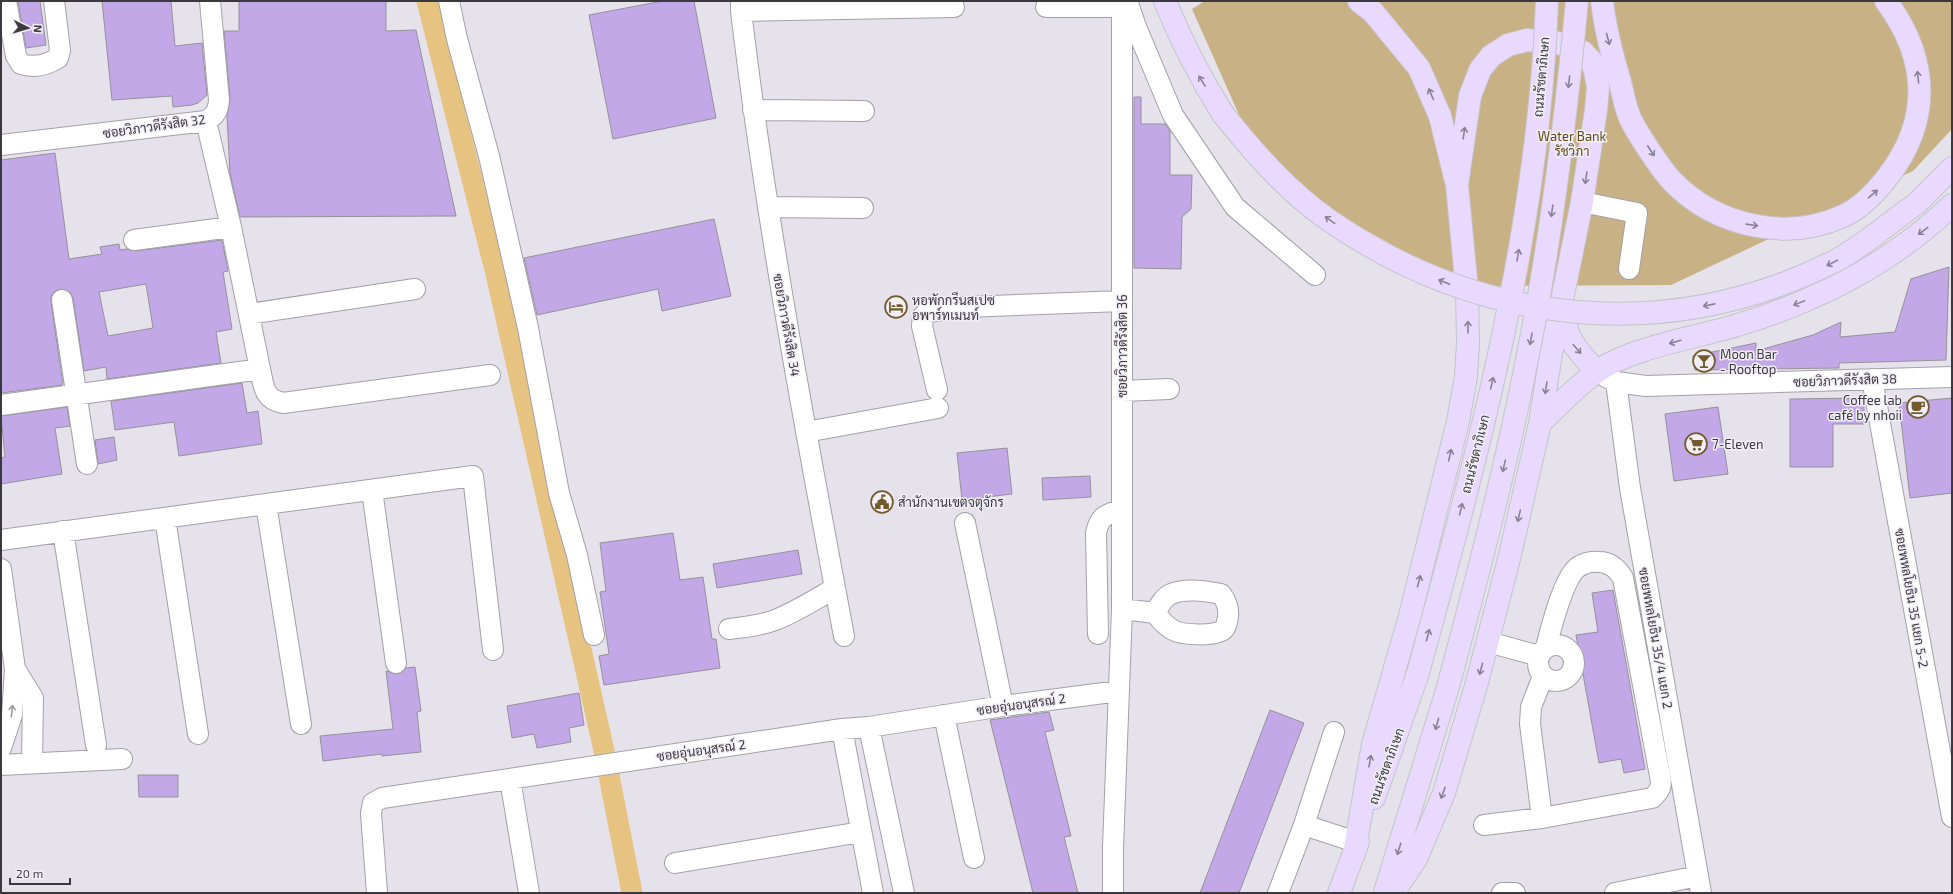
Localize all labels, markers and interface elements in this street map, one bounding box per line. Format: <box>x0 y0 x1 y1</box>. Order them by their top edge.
north arrow <box>8 8 48 48</box>
text: N <box>32 24 45 33</box>
one-way arrow <box>1605 33 1612 46</box>
street label: ถนนรัชดาภิเษก <box>1530 36 1552 118</box>
one-way arrow <box>1914 71 1922 84</box>
one-way arrow <box>1565 75 1572 88</box>
one-way arrow <box>1198 76 1206 87</box>
one-way arrow <box>1426 89 1434 101</box>
street label: ซอยวิภาวดีรังสิต 32 <box>102 110 206 141</box>
one-way arrow <box>1460 127 1468 140</box>
park label: Water Bank รัชวิภา <box>1538 128 1607 159</box>
one-way arrow <box>1647 145 1655 156</box>
one-way arrow <box>1581 171 1589 184</box>
one-way arrow <box>1867 189 1878 198</box>
one-way arrow <box>1548 204 1556 217</box>
one-way arrow <box>1325 216 1336 224</box>
one-way arrow <box>1746 221 1759 229</box>
one-way arrow <box>1918 226 1929 235</box>
one-way arrow <box>1514 249 1522 262</box>
one-way arrow <box>1826 259 1838 267</box>
street label: ซอยวิภาวดีรังสิต 34 <box>770 272 805 378</box>
one-way arrow <box>1438 278 1450 285</box>
place label: หอพักกรีนสเปซ อพาร์ทเมนท์ <box>912 291 995 323</box>
hotel icon: หอพักกรีนสเปซ อพาร์ทเมนท์ <box>883 294 909 320</box>
street label: ซอยวิภาวดีรังสิต 36 <box>1113 294 1130 398</box>
one-way arrow <box>1794 299 1806 307</box>
one-way arrow <box>1703 301 1716 309</box>
one-way arrow <box>1464 321 1472 334</box>
one-way arrow <box>1527 332 1535 345</box>
one-way arrow <box>1669 339 1682 347</box>
one-way arrow <box>1572 344 1581 355</box>
place label: Moon Bar - Rooftop <box>1720 346 1777 377</box>
bar icon: Moon Bar - Rooftop <box>1691 348 1717 374</box>
street label: ซอยวิภาวดีรังสิต 38 <box>1793 369 1897 390</box>
one-way arrow <box>1488 376 1496 389</box>
one-way arrow <box>1541 381 1549 394</box>
place label: Coffee lab café by nhoii <box>1828 392 1902 423</box>
cafe icon: Coffee lab café by nhoii <box>1905 394 1931 420</box>
street label: ถนนรัชดาภิเษก <box>1457 413 1493 495</box>
supermarket icon: 7-Eleven <box>1683 431 1709 457</box>
place label: 7-Eleven <box>1712 436 1764 452</box>
one-way arrow <box>1447 449 1455 462</box>
one-way arrow <box>1500 459 1508 472</box>
public building icon: สำนักงานเขตจตุจักร <box>869 489 895 515</box>
place label: สำนักงานเขตจตุจักร <box>898 494 1004 512</box>
one-way arrow <box>1458 503 1466 516</box>
one-way arrow <box>1515 509 1523 522</box>
street label: ซอยพหลโยธิน 35 แยก 5-2 <box>1892 527 1932 669</box>
street label: ซอยพหลโยธิน 35/4 แยก 2 <box>1636 566 1676 710</box>
one-way arrow <box>1416 575 1423 588</box>
one-way arrow <box>1425 629 1433 642</box>
one-way arrow <box>1476 662 1484 675</box>
street label: ซอยอุ่นอนุสรณ์ 2 <box>975 689 1067 720</box>
one-way arrow <box>8 704 15 717</box>
one-way arrow <box>1433 718 1440 731</box>
street label: ถนนรัชดาภิเษก <box>1365 725 1407 807</box>
street label: ซอยอุ่นอนุสรณ์ 2 <box>655 735 747 766</box>
one-way arrow <box>1367 755 1375 768</box>
one-way arrow <box>1439 787 1447 799</box>
one-way arrow <box>1395 842 1402 855</box>
scale bar <box>10 860 70 886</box>
text: 20 m <box>16 866 43 880</box>

